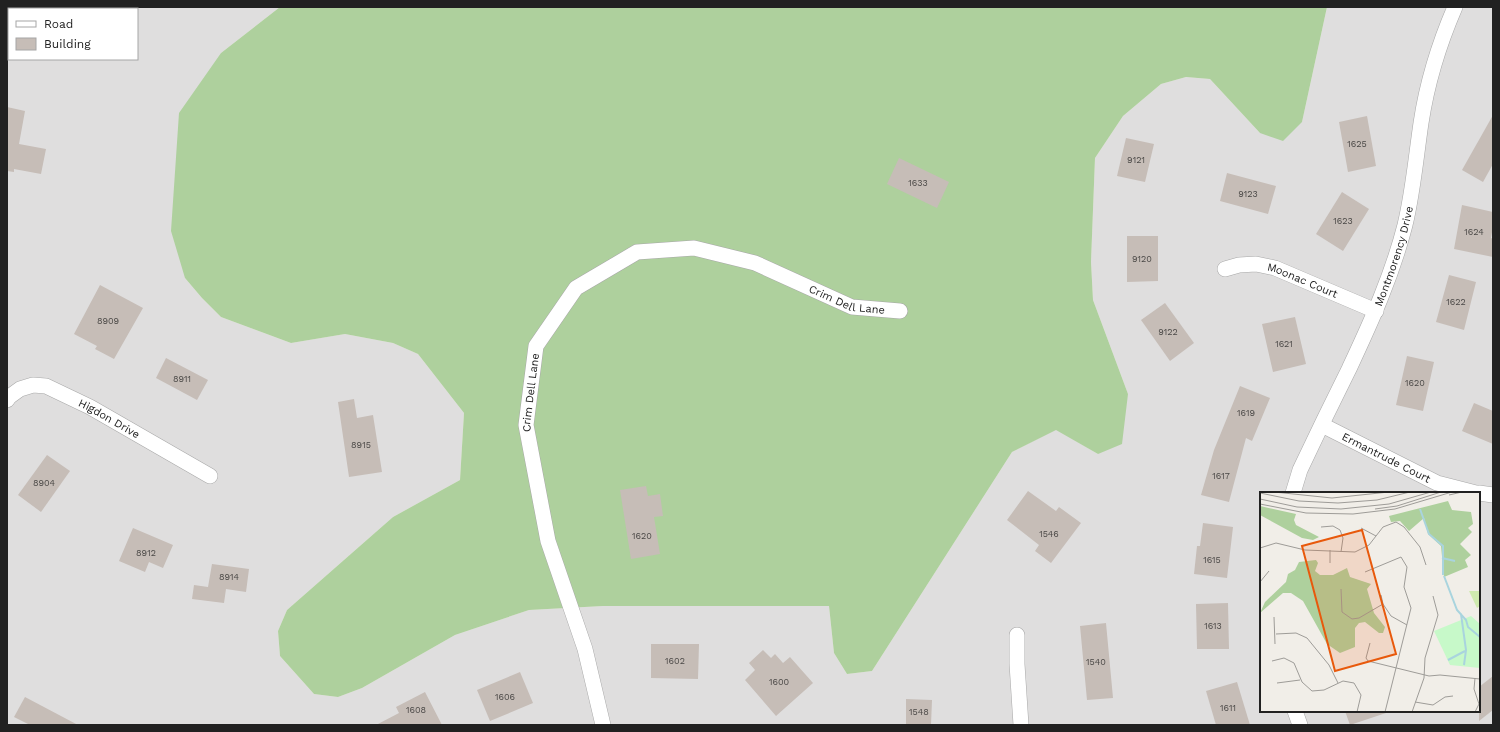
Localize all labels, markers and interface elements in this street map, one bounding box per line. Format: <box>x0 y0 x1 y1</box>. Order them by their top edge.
legend <box>8 8 138 60</box>
text: Road <box>44 17 73 31</box>
text: Building <box>44 37 91 51</box>
house number: 1625 <box>1347 139 1367 149</box>
house number: 9121 <box>1127 155 1145 165</box>
house number: 1633 <box>908 178 928 188</box>
house number: 9123 <box>1238 189 1258 199</box>
street label: Montmorency Drive <box>1372 205 1416 308</box>
house number: 1623 <box>1333 216 1353 226</box>
house number: 1624 <box>1464 227 1484 237</box>
house number: 9120 <box>1132 254 1152 264</box>
street label: Moonac Court <box>1266 261 1340 301</box>
street label: Crim Dell Lane <box>807 282 885 317</box>
house number: 1622 <box>1446 297 1466 307</box>
house number: 8909 <box>97 316 119 326</box>
house number: 9122 <box>1158 327 1178 337</box>
house number: 1621 <box>1275 339 1293 349</box>
street label: Crim Dell Lane <box>520 352 542 433</box>
house number: 8911 <box>173 374 191 384</box>
house number: 1620 <box>1405 378 1425 388</box>
street label: Higdon Drive <box>76 397 142 441</box>
house number: 1619 <box>1237 408 1255 418</box>
street label: Ermantrude Court <box>1340 430 1433 486</box>
house number: 8915 <box>351 440 371 450</box>
house number: 1617 <box>1212 471 1230 481</box>
house number: 8904 <box>33 478 56 488</box>
inset map <box>1260 492 1480 712</box>
house number: 1546 <box>1039 529 1059 539</box>
house number: 1620 <box>632 531 652 541</box>
house number: 8912 <box>136 548 156 558</box>
house number: 1615 <box>1203 555 1221 565</box>
house number: 8914 <box>219 572 240 582</box>
house number: 1613 <box>1204 621 1222 631</box>
house number: 1602 <box>665 656 685 666</box>
house number: 1540 <box>1086 657 1106 667</box>
house number: 1600 <box>769 677 789 687</box>
house number: 1606 <box>495 692 515 702</box>
house number: 1611 <box>1220 703 1236 713</box>
house number: 1608 <box>406 705 426 715</box>
house number: 1548 <box>909 707 929 717</box>

